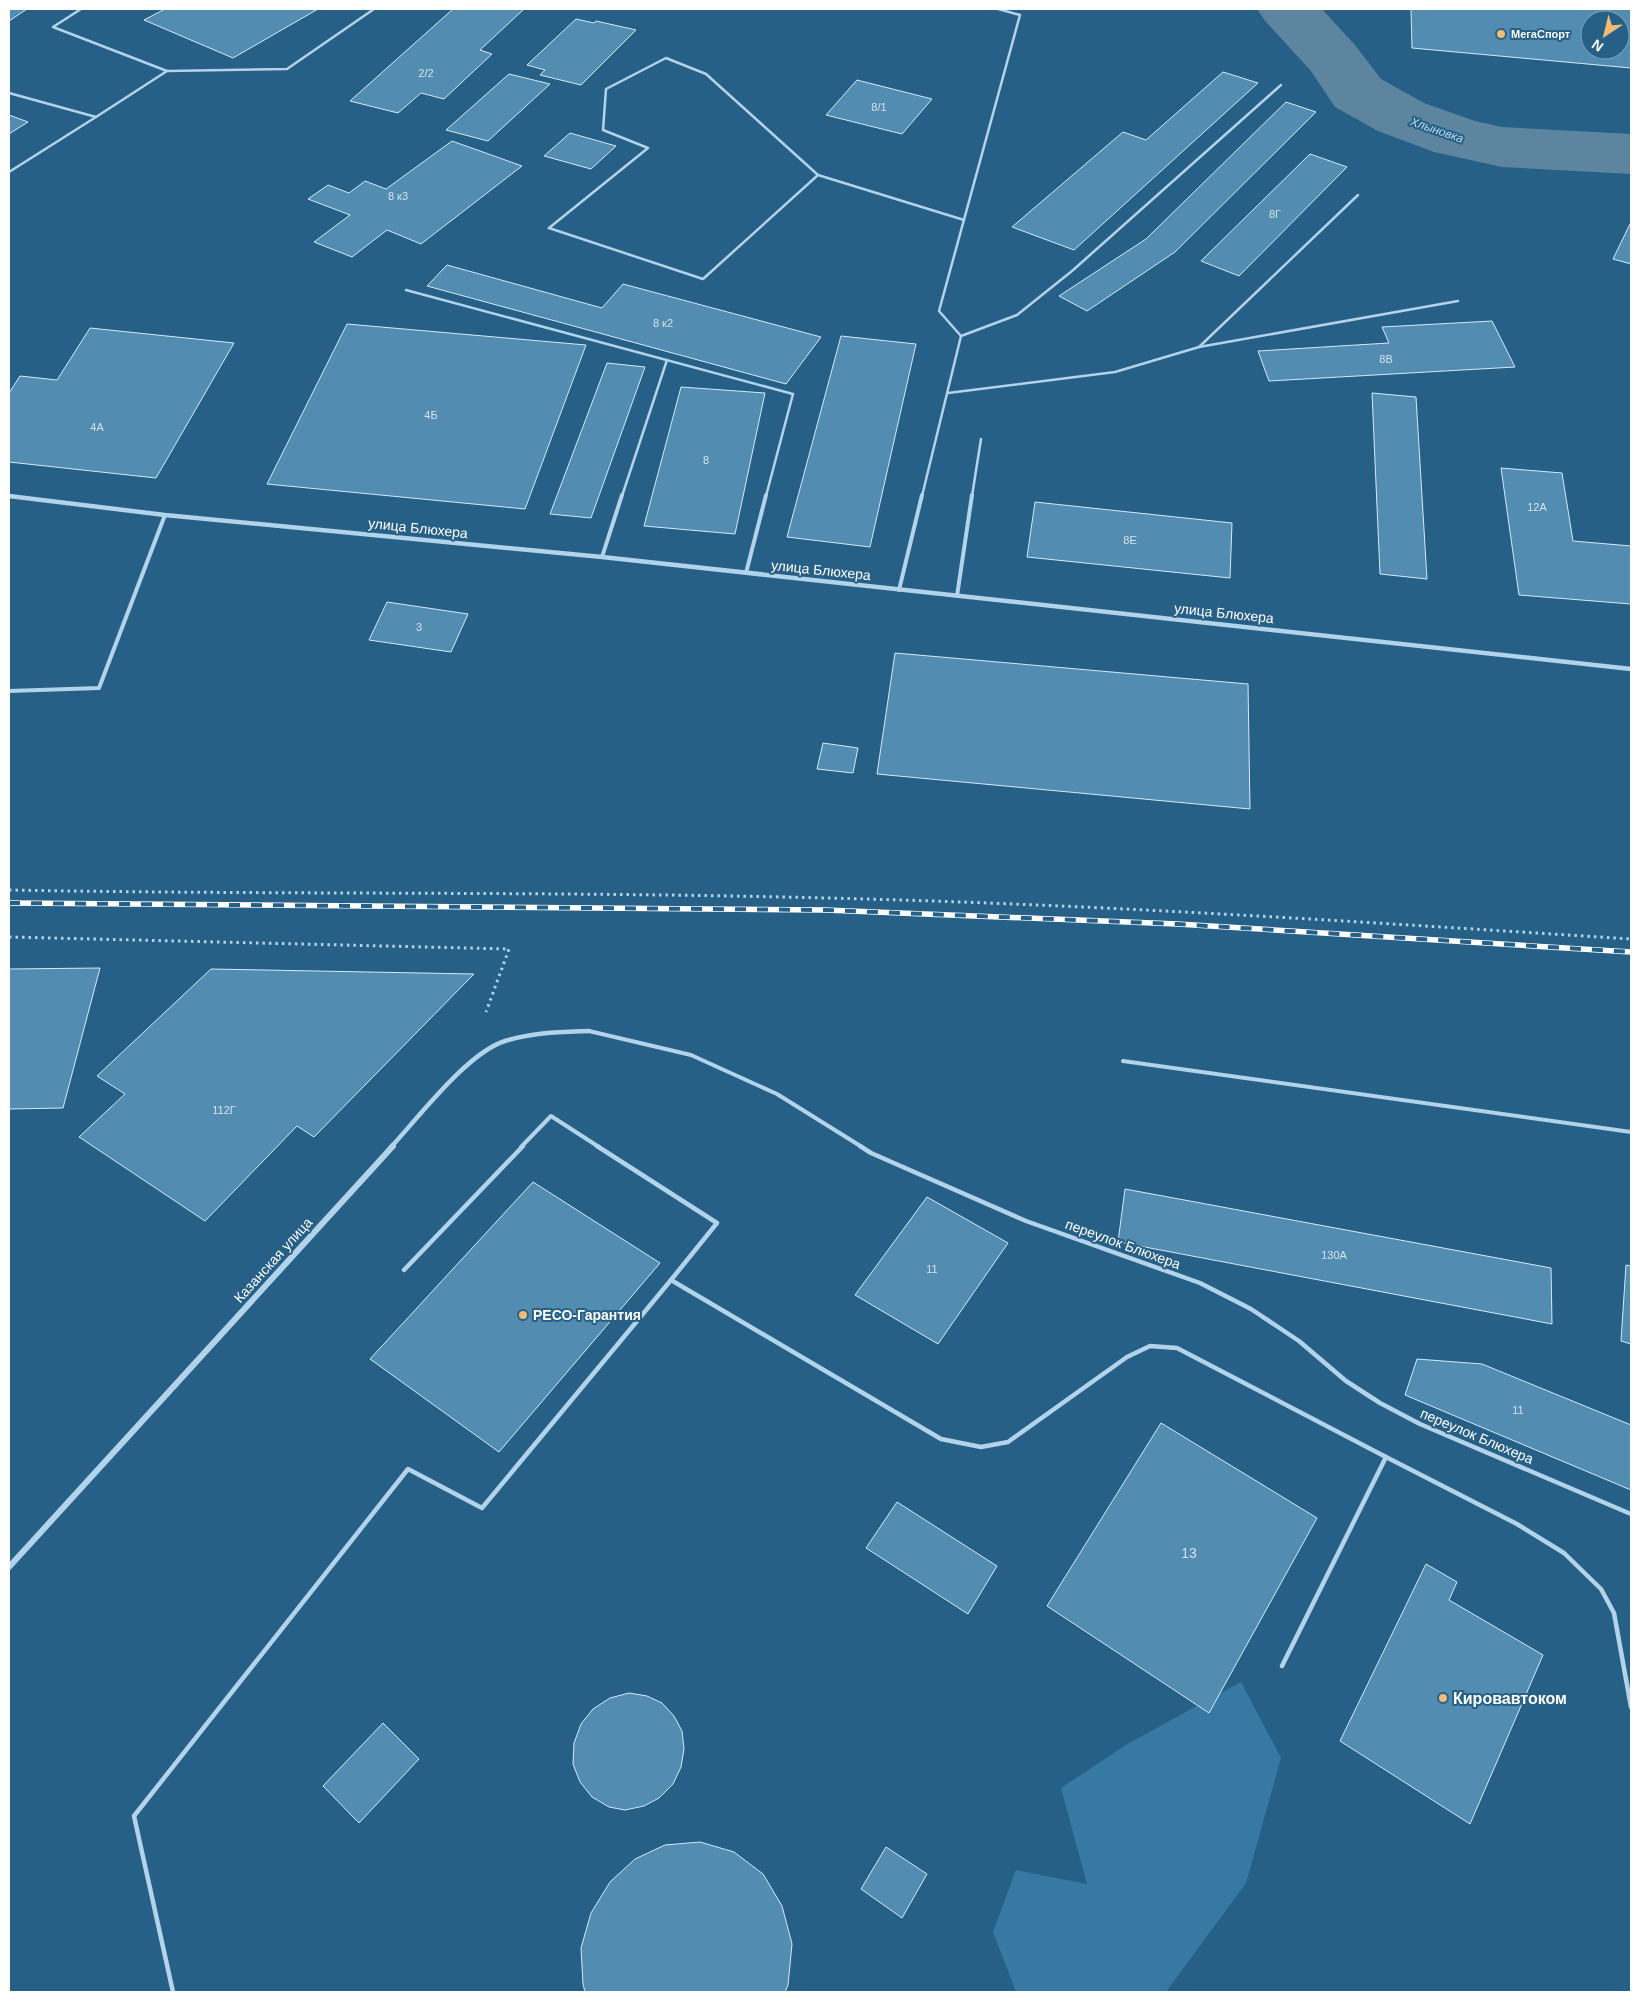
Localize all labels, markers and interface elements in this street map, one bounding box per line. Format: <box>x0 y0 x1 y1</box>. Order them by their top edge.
north arrow <box>1580 10 1630 60</box>
marker: МегаСпорт <box>1495 28 1507 40</box>
place label: МегаСпорт <box>1511 28 1571 40</box>
text: N <box>1589 36 1606 55</box>
house number: 2/2 <box>418 67 434 79</box>
house number: 8/1 <box>871 101 887 113</box>
water label: Хлыновка <box>1408 114 1466 146</box>
house number: 8 к3 <box>388 190 408 202</box>
house number: 8Г <box>1269 208 1281 220</box>
house number: 8 к2 <box>653 317 673 329</box>
house number: 8В <box>1379 353 1393 365</box>
house number: 4Б <box>424 409 438 421</box>
house number: 4А <box>90 421 104 433</box>
house number: 8 <box>703 454 709 466</box>
house number: 12А <box>1527 501 1547 513</box>
street label: улица Блюхера <box>367 515 469 541</box>
house number: 8Е <box>1123 534 1137 546</box>
street label: улица Блюхера <box>770 557 872 583</box>
street label: улица Блюхера <box>1173 600 1275 626</box>
house number: 3 <box>416 621 422 633</box>
house number: 112Г <box>212 1104 236 1116</box>
street label: Казанская улица <box>231 1214 316 1306</box>
street label: переулок Блюхера <box>1063 1216 1183 1272</box>
house number: 130А <box>1321 1249 1348 1261</box>
house number: 11 <box>926 1263 938 1275</box>
place label: РЕСО-Гарантия <box>533 1307 641 1323</box>
marker: РЕСО-Гарантия <box>517 1309 529 1321</box>
house number: 11 <box>1512 1404 1524 1416</box>
street label: переулок Блюхера <box>1418 1405 1536 1467</box>
house number: 13 <box>1181 1545 1197 1561</box>
place label: Кировавтоком <box>1453 1690 1567 1707</box>
marker: Кировавтоком <box>1437 1692 1449 1704</box>

